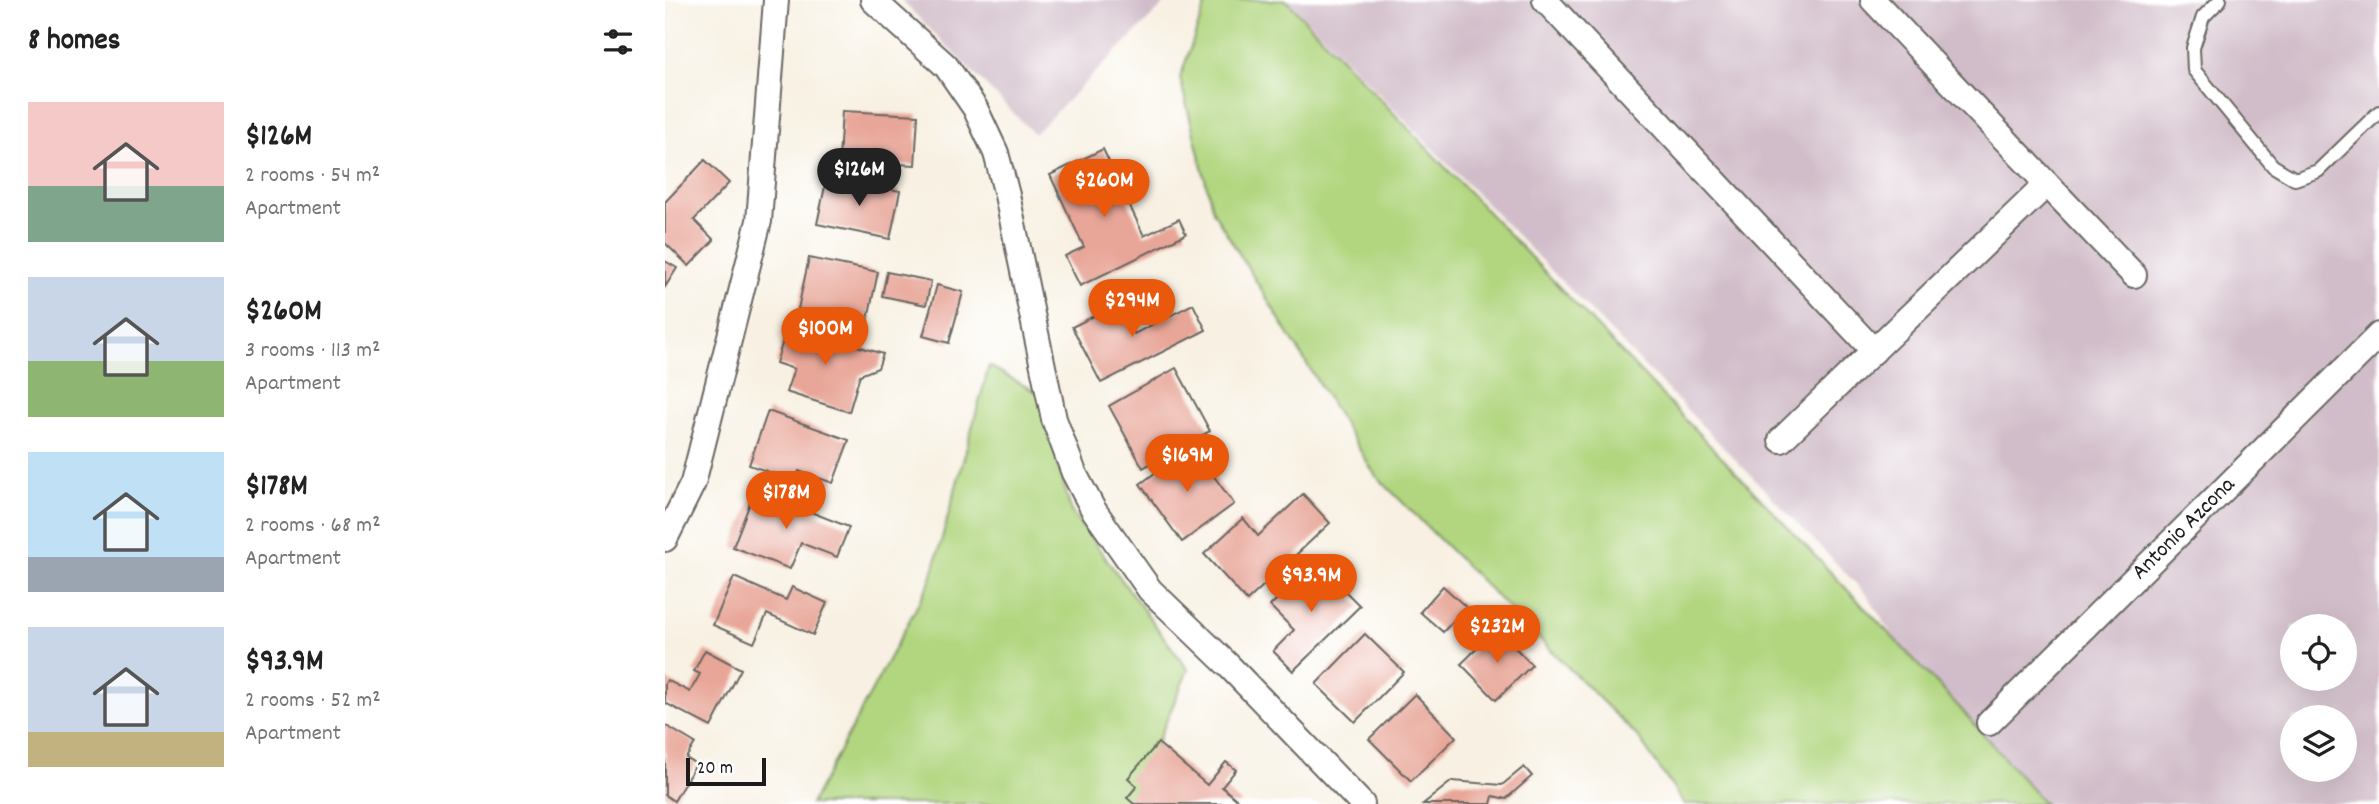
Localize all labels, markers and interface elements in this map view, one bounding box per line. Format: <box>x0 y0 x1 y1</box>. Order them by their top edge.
text: 8 homes <box>28 21 120 64</box>
icon: filters <box>599 23 637 61</box>
text: $126M <box>245 117 312 160</box>
icon: home <box>84 130 168 214</box>
pin: $126M <box>810 148 908 208</box>
text: $126M <box>833 154 885 187</box>
text: 2 rooms · 54 m² <box>245 160 380 193</box>
pin: $260M <box>1055 160 1153 219</box>
text: $260M <box>1075 165 1134 198</box>
text: Apartment <box>245 193 341 226</box>
pin: $294M <box>1083 280 1181 339</box>
text: $294M <box>1104 285 1160 318</box>
text: $260M <box>245 292 322 335</box>
icon: home <box>84 305 168 389</box>
pin: $100M <box>776 308 874 367</box>
text: $100M <box>797 313 853 346</box>
text: 3 rooms · 113 m² <box>245 335 381 368</box>
text: Apartment <box>245 368 341 401</box>
pin: $169M <box>1138 434 1236 494</box>
text: $169M <box>1161 440 1213 473</box>
text: $178M <box>245 467 308 510</box>
street label: Antonio Azcona <box>2125 469 2244 588</box>
pin: $178M <box>737 472 835 531</box>
text: $178M <box>762 477 810 510</box>
icon: home <box>84 480 168 564</box>
text: 2 rooms · 68 m² <box>245 510 381 543</box>
text: Apartment <box>245 543 341 576</box>
pin: $93.9M <box>1254 554 1368 614</box>
text: $93.9M <box>1281 560 1341 593</box>
pin: $232M <box>1448 606 1546 665</box>
text: $232M <box>1469 611 1525 644</box>
map controls <box>2280 614 2357 782</box>
button: locate <box>2280 614 2357 691</box>
text: $93.9M <box>245 642 324 685</box>
icon: home <box>84 655 168 739</box>
text: 2 rooms · 52 m² <box>245 685 381 718</box>
button: layers <box>2280 705 2357 782</box>
text: Apartment <box>245 718 341 751</box>
scale bar <box>686 755 767 787</box>
text: 20 m <box>697 756 733 783</box>

